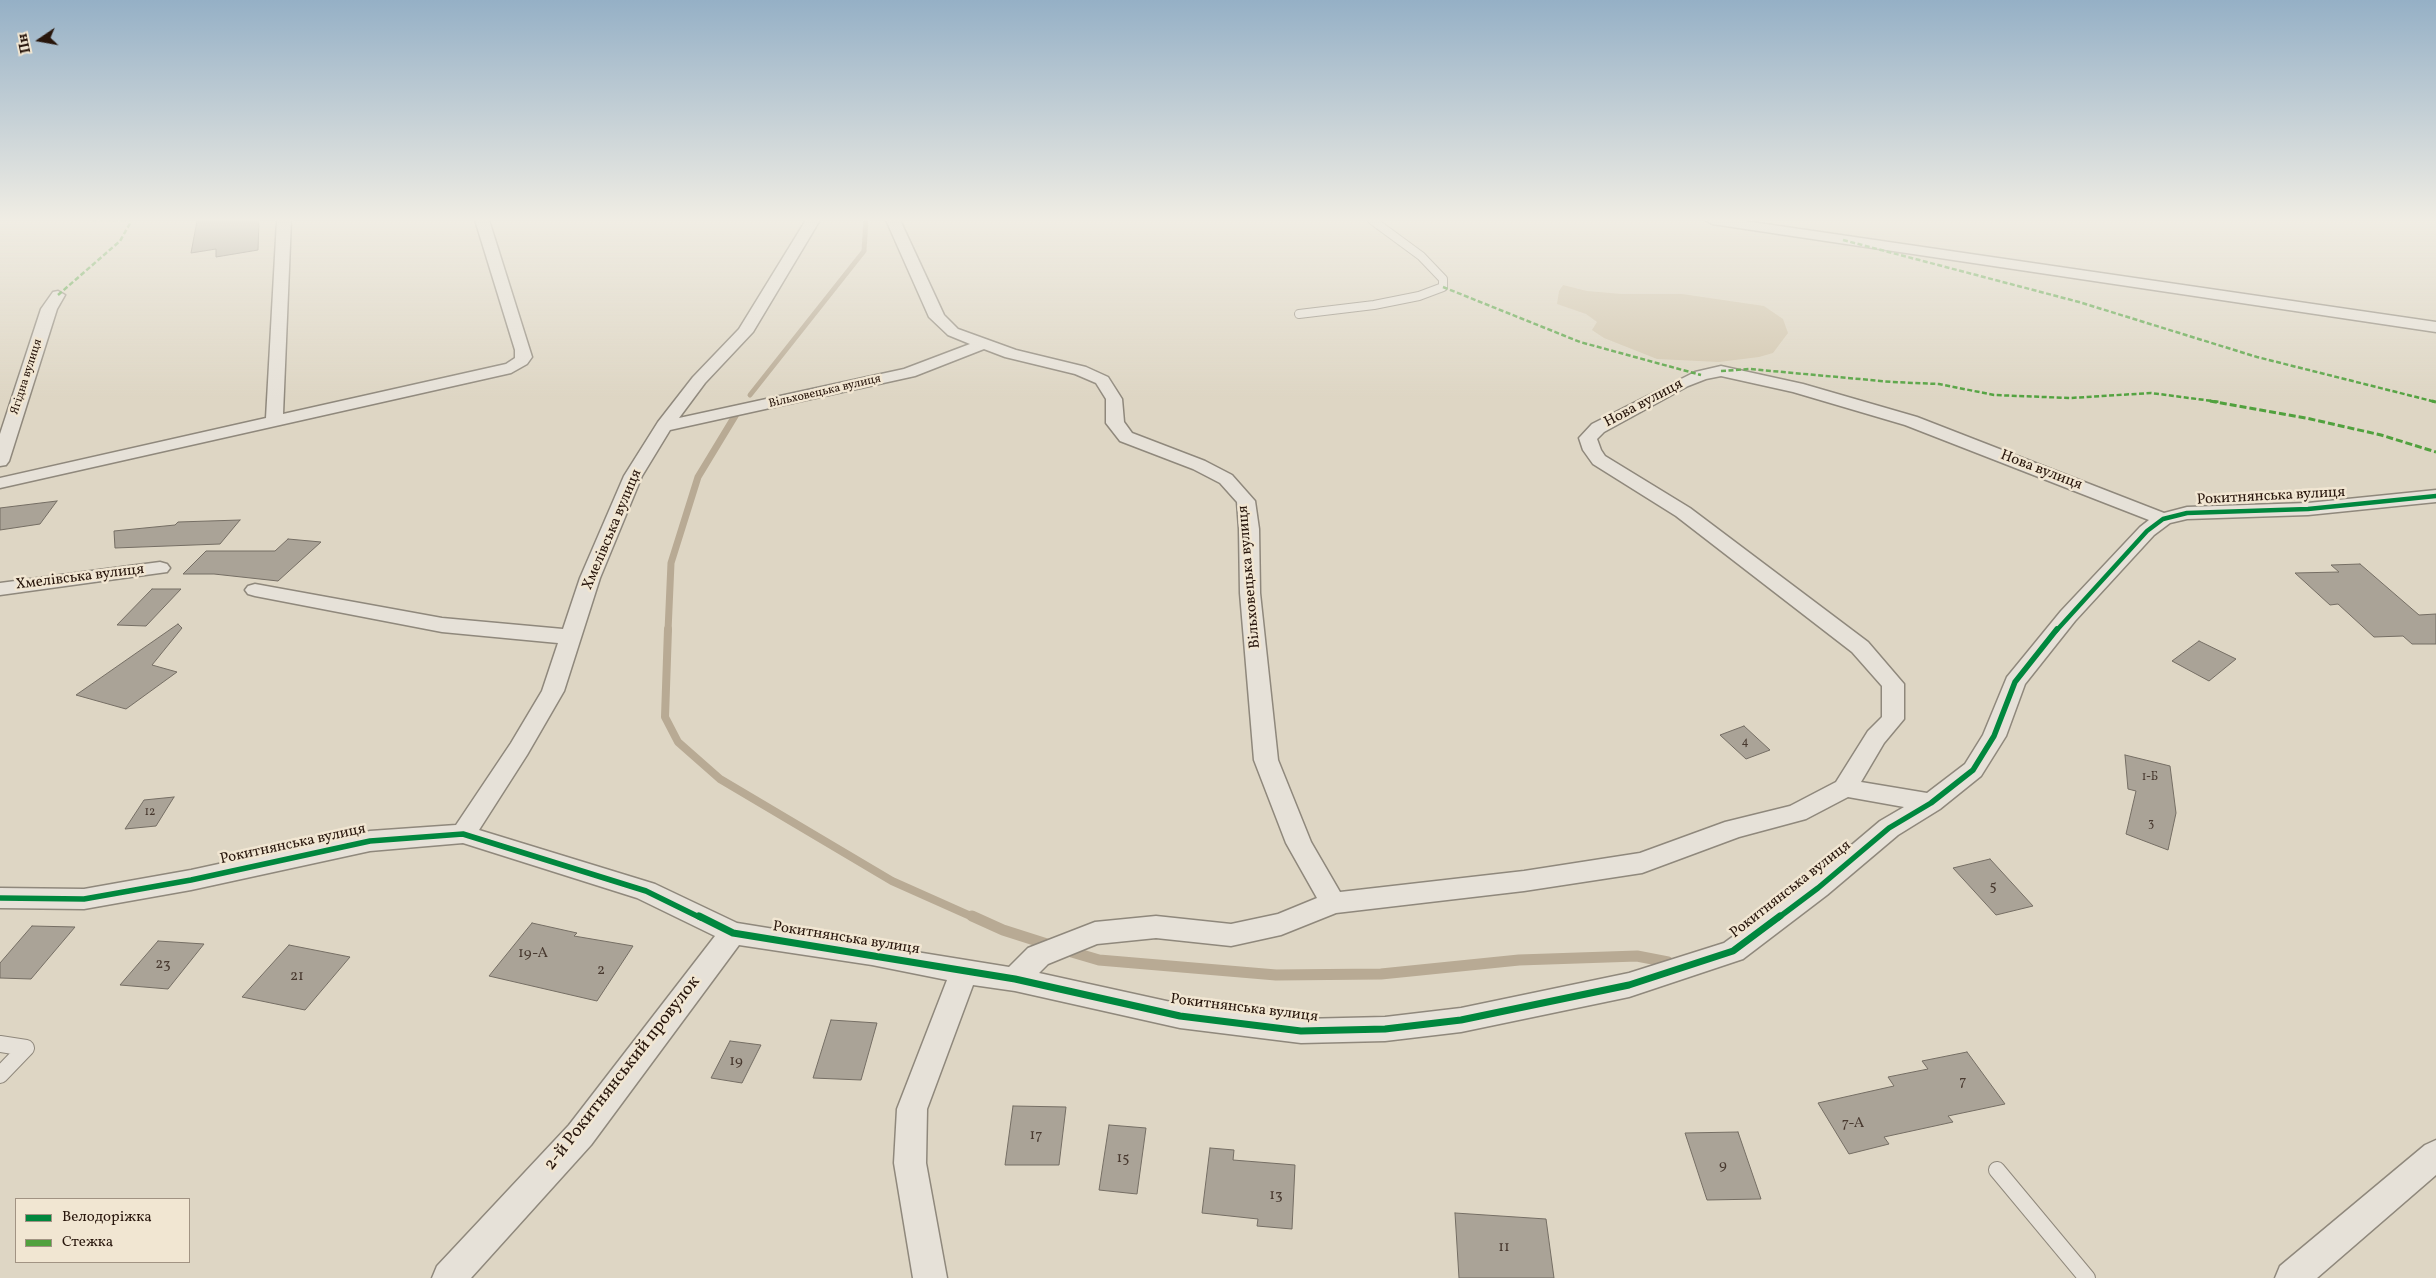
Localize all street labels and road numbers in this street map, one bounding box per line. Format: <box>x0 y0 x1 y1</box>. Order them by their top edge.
street label: Ягідна вулиця <box>8 338 46 416</box>
street label: Вільховецька вулиця <box>767 372 883 412</box>
street label: Нова вулиця <box>1602 376 1686 432</box>
street label: Нова вулиця <box>1997 447 2085 495</box>
street label: Хмелівська вулиця <box>579 467 647 593</box>
street label: Рокитнянська вулиця <box>2196 484 2346 510</box>
street label: Вільховецька вулиця <box>1235 505 1265 649</box>
street label: Хмелівська вулиця <box>15 561 145 595</box>
street label: Рокитнянська вулиця <box>218 821 368 869</box>
street label: Рокитнянська вулиця <box>1727 837 1855 943</box>
street label: Рокитнянська вулиця <box>771 918 921 960</box>
street label: 2-й Рокитнянський провулок <box>540 972 706 1176</box>
street label: Рокитнянська вулиця <box>1169 991 1319 1027</box>

